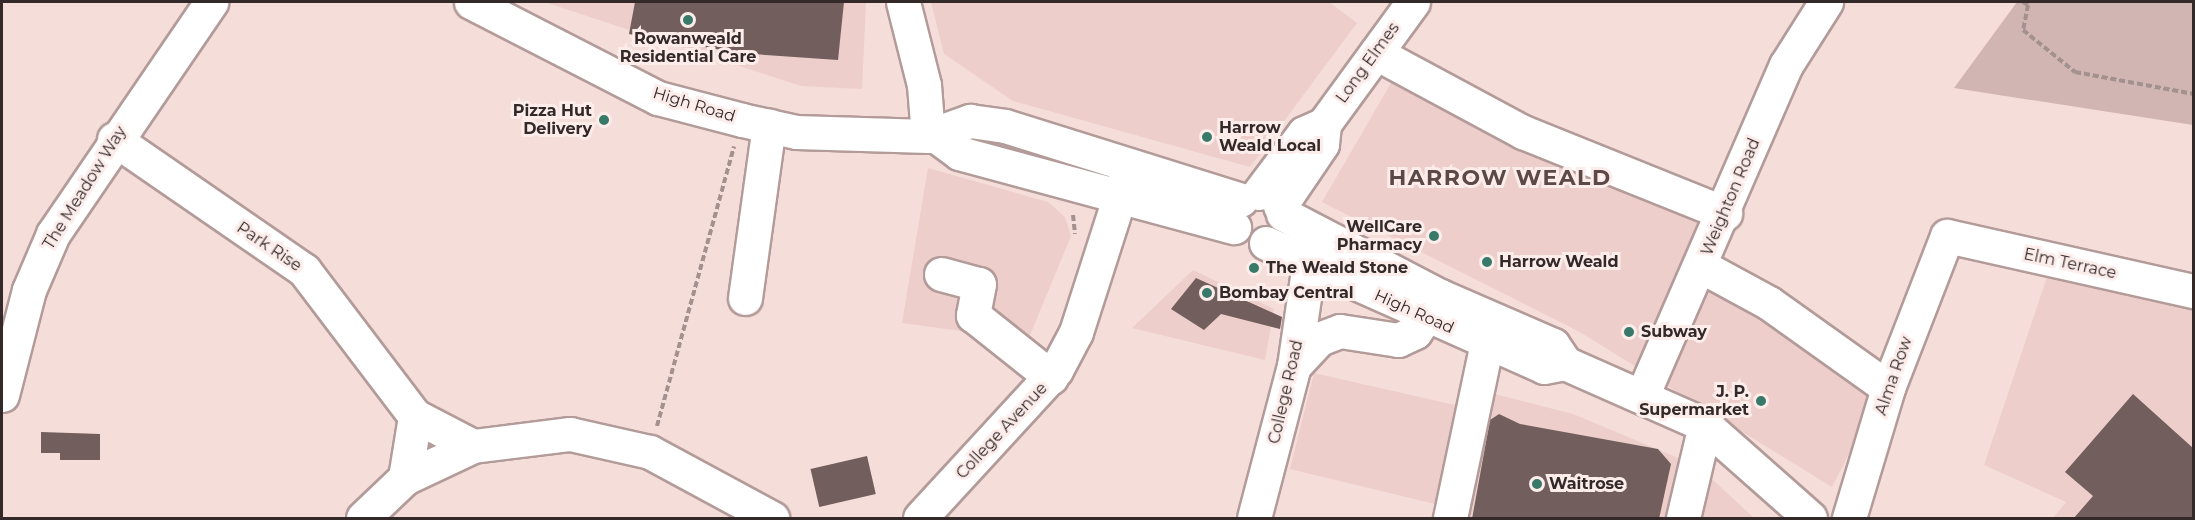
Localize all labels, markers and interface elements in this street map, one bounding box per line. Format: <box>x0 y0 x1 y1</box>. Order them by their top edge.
marker: Rowanweald Residential Care <box>681 13 695 27</box>
street label: Long Elmes <box>1332 19 1404 107</box>
place label: Rowanweald Residential Care <box>620 29 756 67</box>
street label: High Road <box>650 83 738 127</box>
place label: Pizza Hut Delivery <box>513 101 592 139</box>
marker: Pizza Hut Delivery <box>597 113 611 127</box>
place label: Harrow Weald Local <box>1219 118 1321 156</box>
street label: The Meadow Way <box>39 123 131 253</box>
marker: Harrow Weald Local <box>1200 130 1214 144</box>
street label: Weighton Road <box>1698 135 1764 259</box>
district label: HARROW WEALD <box>1388 165 1612 191</box>
place label: WellCare Pharmacy <box>1337 217 1422 255</box>
street label: Park Rise <box>233 218 305 276</box>
marker: WellCare Pharmacy <box>1427 229 1441 243</box>
street label: Elm Terrace <box>2022 245 2118 283</box>
place label: Harrow Weald <box>1499 252 1619 272</box>
marker: Harrow Weald <box>1480 255 1494 269</box>
place label: The Weald Stone <box>1266 258 1408 278</box>
marker: The Weald Stone <box>1247 261 1261 275</box>
place label: Bombay Central <box>1219 283 1354 303</box>
marker: Bombay Central <box>1200 286 1214 300</box>
street label: High Road <box>1371 286 1457 338</box>
place label: Subway <box>1641 322 1707 342</box>
marker: Subway <box>1622 325 1636 339</box>
street label: Alma Row <box>1872 334 1916 418</box>
street label: College Road <box>1265 338 1307 446</box>
street label: College Avenue <box>953 379 1051 483</box>
place label: J. P. Supermarket <box>1639 382 1749 420</box>
marker: J. P. Supermarket <box>1754 394 1768 408</box>
place label: Waitrose <box>1549 474 1624 494</box>
marker: Waitrose <box>1530 477 1544 491</box>

